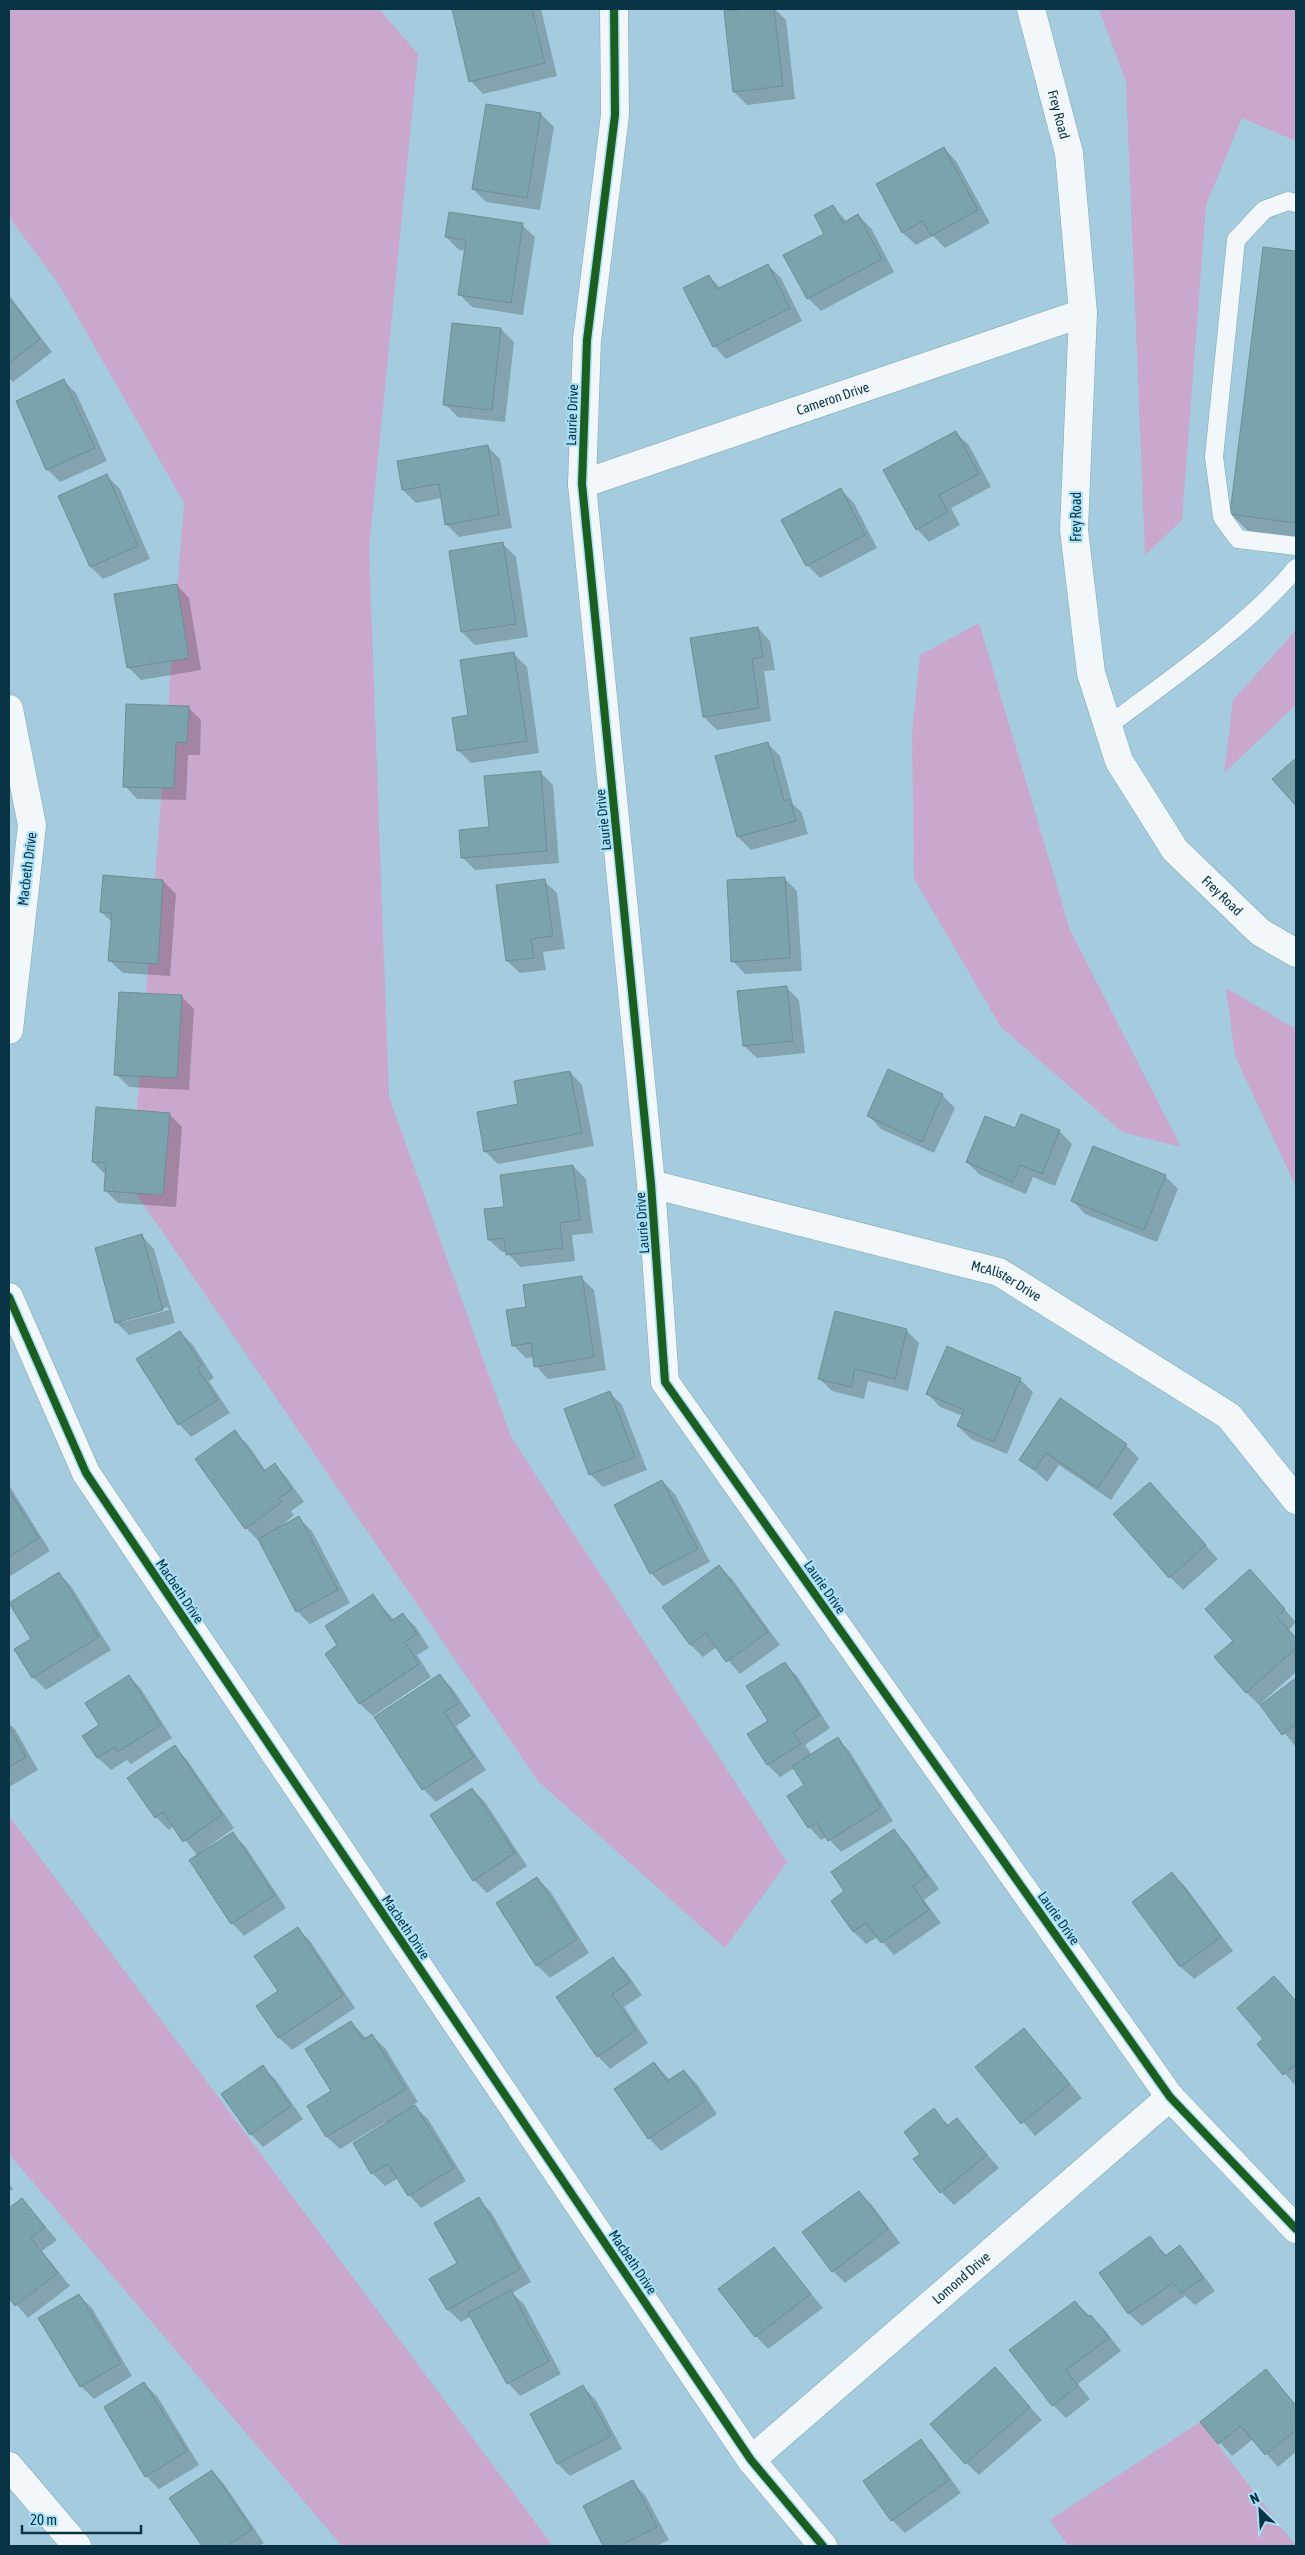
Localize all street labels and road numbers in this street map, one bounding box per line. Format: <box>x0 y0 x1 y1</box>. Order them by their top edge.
street label: Frey Road <box>1045 88 1073 141</box>
street label: Cameron Drive <box>794 379 871 418</box>
street label: Laurie Drive <box>563 384 581 446</box>
street label: Frey Road <box>1068 492 1084 542</box>
street label: Laurie Drive <box>592 789 614 851</box>
street label: Macbeth Drive <box>15 831 39 907</box>
street label: Frey Road <box>1199 872 1246 919</box>
street label: Laurie Drive <box>632 1192 652 1254</box>
street label: McAlister Drive <box>969 1257 1044 1305</box>
street label: Macbeth Drive <box>153 1556 207 1626</box>
street label: Laurie Drive <box>801 1557 849 1617</box>
street label: Laurie Drive <box>1035 1888 1083 1948</box>
street label: Macbeth Drive <box>379 1892 433 1962</box>
street label: Macbeth Drive <box>606 2227 660 2297</box>
street label: Lomond Drive <box>929 2249 993 2307</box>

